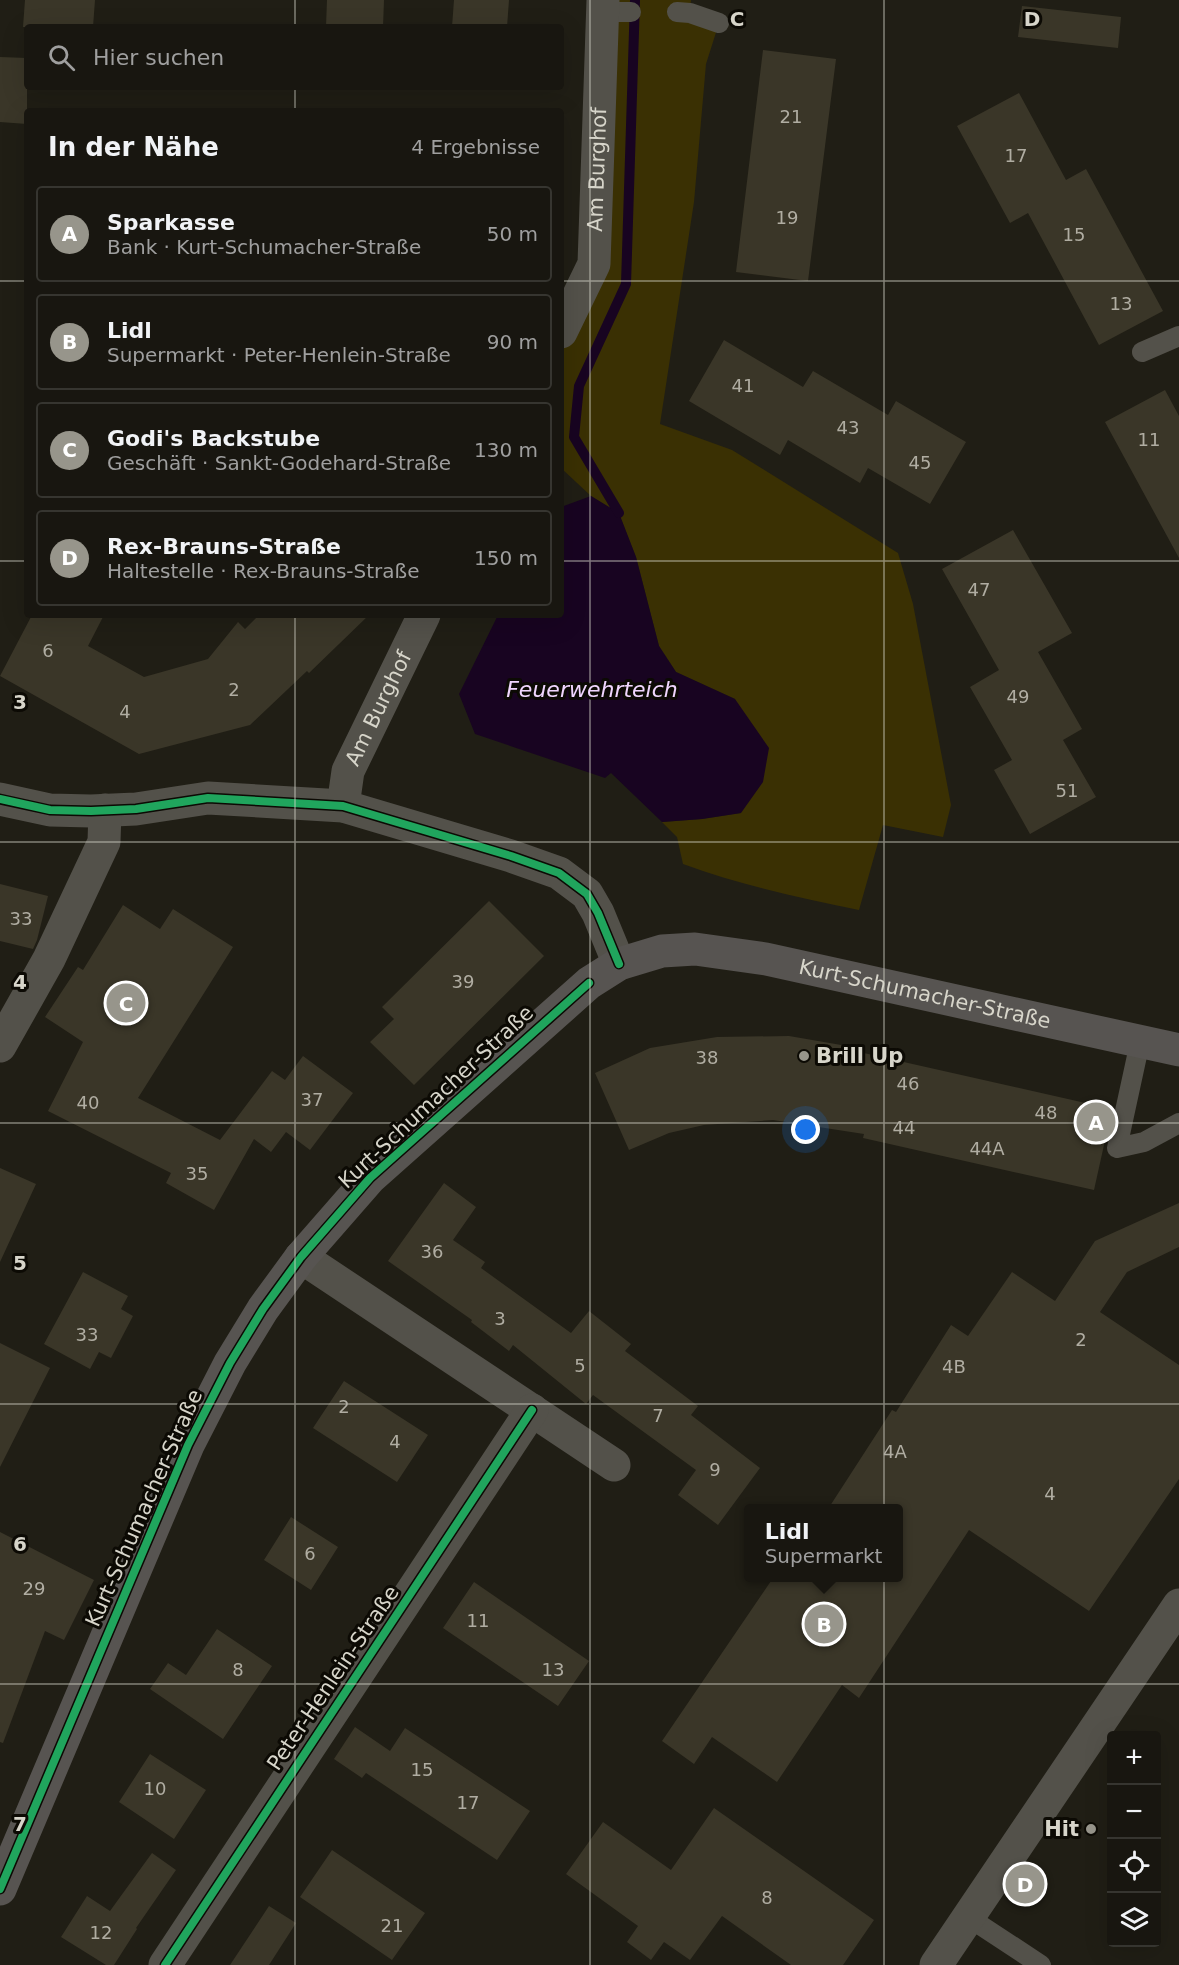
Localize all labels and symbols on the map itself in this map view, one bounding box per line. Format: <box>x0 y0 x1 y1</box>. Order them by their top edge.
text: C <box>730 7 744 31</box>
text: D <box>1024 7 1040 31</box>
street label: Am Burghof <box>583 106 611 232</box>
house number: 21 <box>780 106 802 127</box>
house number: 17 <box>1005 145 1027 166</box>
house number: 19 <box>776 207 798 228</box>
house number: 15 <box>1063 224 1085 245</box>
house number: 13 <box>1110 293 1132 314</box>
house number: 41 <box>732 375 754 396</box>
house number: 43 <box>837 417 859 438</box>
house number: 11 <box>1138 429 1160 450</box>
house number: 45 <box>909 452 931 473</box>
house number: 47 <box>968 579 990 600</box>
house number: 6 <box>42 640 54 661</box>
street label: Am Burghof <box>340 647 417 770</box>
water label: Feuerwehrteich <box>506 677 678 702</box>
house number: 2 <box>228 679 240 700</box>
house number: 49 <box>1007 686 1029 707</box>
text: 3 <box>13 690 27 714</box>
house number: 4 <box>119 701 131 722</box>
house number: 51 <box>1056 780 1078 801</box>
house number: 33 <box>10 908 32 929</box>
street label: Kurt-Schumacher-Straße <box>797 955 1053 1033</box>
text: 4 <box>13 970 27 994</box>
house number: 39 <box>452 971 474 992</box>
pin: C <box>106 980 146 1026</box>
street label: Kurt-Schumacher-Straße <box>334 1001 538 1193</box>
place label: Brill Up <box>816 1044 903 1068</box>
house number: 38 <box>696 1047 718 1068</box>
marker: Brill Up <box>797 1049 811 1063</box>
house number: 46 <box>897 1073 919 1094</box>
house number: 37 <box>301 1089 323 1110</box>
house number: 40 <box>77 1092 99 1113</box>
pin: A <box>1076 1100 1116 1144</box>
house number: 48 <box>1035 1102 1057 1123</box>
your location <box>791 1115 820 1144</box>
house number: 44 <box>893 1117 915 1138</box>
house number: 44A <box>969 1138 1005 1159</box>
house number: 35 <box>186 1163 208 1184</box>
house number: 36 <box>421 1241 443 1262</box>
text: 5 <box>13 1251 27 1275</box>
house number: 3 <box>494 1308 506 1329</box>
house number: 33 <box>76 1324 98 1345</box>
house number: 2 <box>1075 1329 1087 1350</box>
house number: 5 <box>574 1355 586 1376</box>
house number: 4B <box>942 1356 966 1377</box>
street label: Kurt-Schumacher-Straße <box>81 1386 207 1630</box>
house number: 2 <box>338 1396 350 1417</box>
house number: 7 <box>652 1405 664 1426</box>
house number: 4 <box>389 1431 401 1452</box>
house number: 4A <box>883 1441 908 1462</box>
house number: 9 <box>709 1459 721 1480</box>
house number: 4 <box>1044 1483 1056 1504</box>
text: 6 <box>13 1532 27 1556</box>
house number: 6 <box>304 1543 316 1564</box>
house number: 29 <box>23 1578 45 1599</box>
street label: Peter-Henlein-Straße <box>262 1581 404 1775</box>
pin: B <box>804 1602 844 1646</box>
house number: 11 <box>467 1610 489 1631</box>
house number: 8 <box>232 1659 244 1680</box>
house number: 13 <box>542 1659 564 1680</box>
house number: 15 <box>411 1759 433 1780</box>
house number: 10 <box>144 1778 166 1799</box>
house number: 17 <box>457 1792 479 1813</box>
text: 7 <box>13 1812 27 1836</box>
place label: Hit <box>1044 1817 1079 1841</box>
marker: Hit <box>1084 1822 1098 1836</box>
pin: D <box>1006 1862 1044 1906</box>
house number: 8 <box>761 1887 773 1908</box>
house number: 21 <box>381 1915 403 1936</box>
house number: 12 <box>90 1922 112 1943</box>

